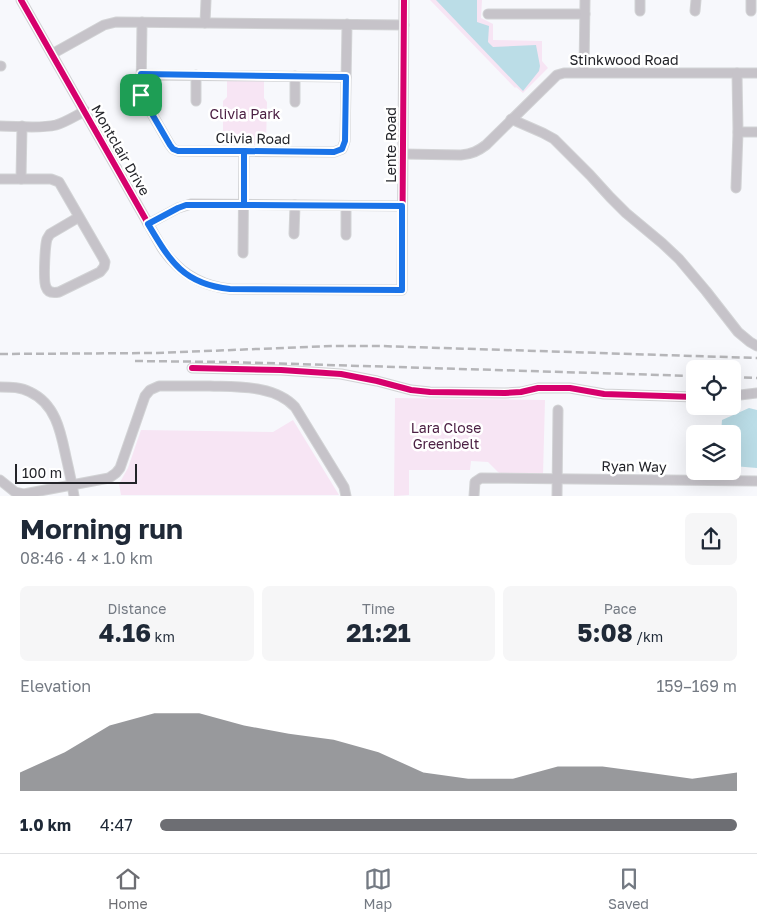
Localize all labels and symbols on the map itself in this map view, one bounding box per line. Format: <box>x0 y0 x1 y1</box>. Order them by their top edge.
street label: Stinkwood Road <box>569 51 679 68</box>
pin <box>120 74 162 116</box>
street label: Montclair Drive <box>88 102 154 198</box>
park label: Clivia Park <box>209 105 281 122</box>
street label: Lente Road <box>382 107 399 183</box>
street label: Clivia Road <box>215 129 291 147</box>
park label: Lara Close Greenbelt <box>411 419 481 452</box>
street label: Ryan Way <box>601 457 667 475</box>
scale bar <box>15 460 138 484</box>

